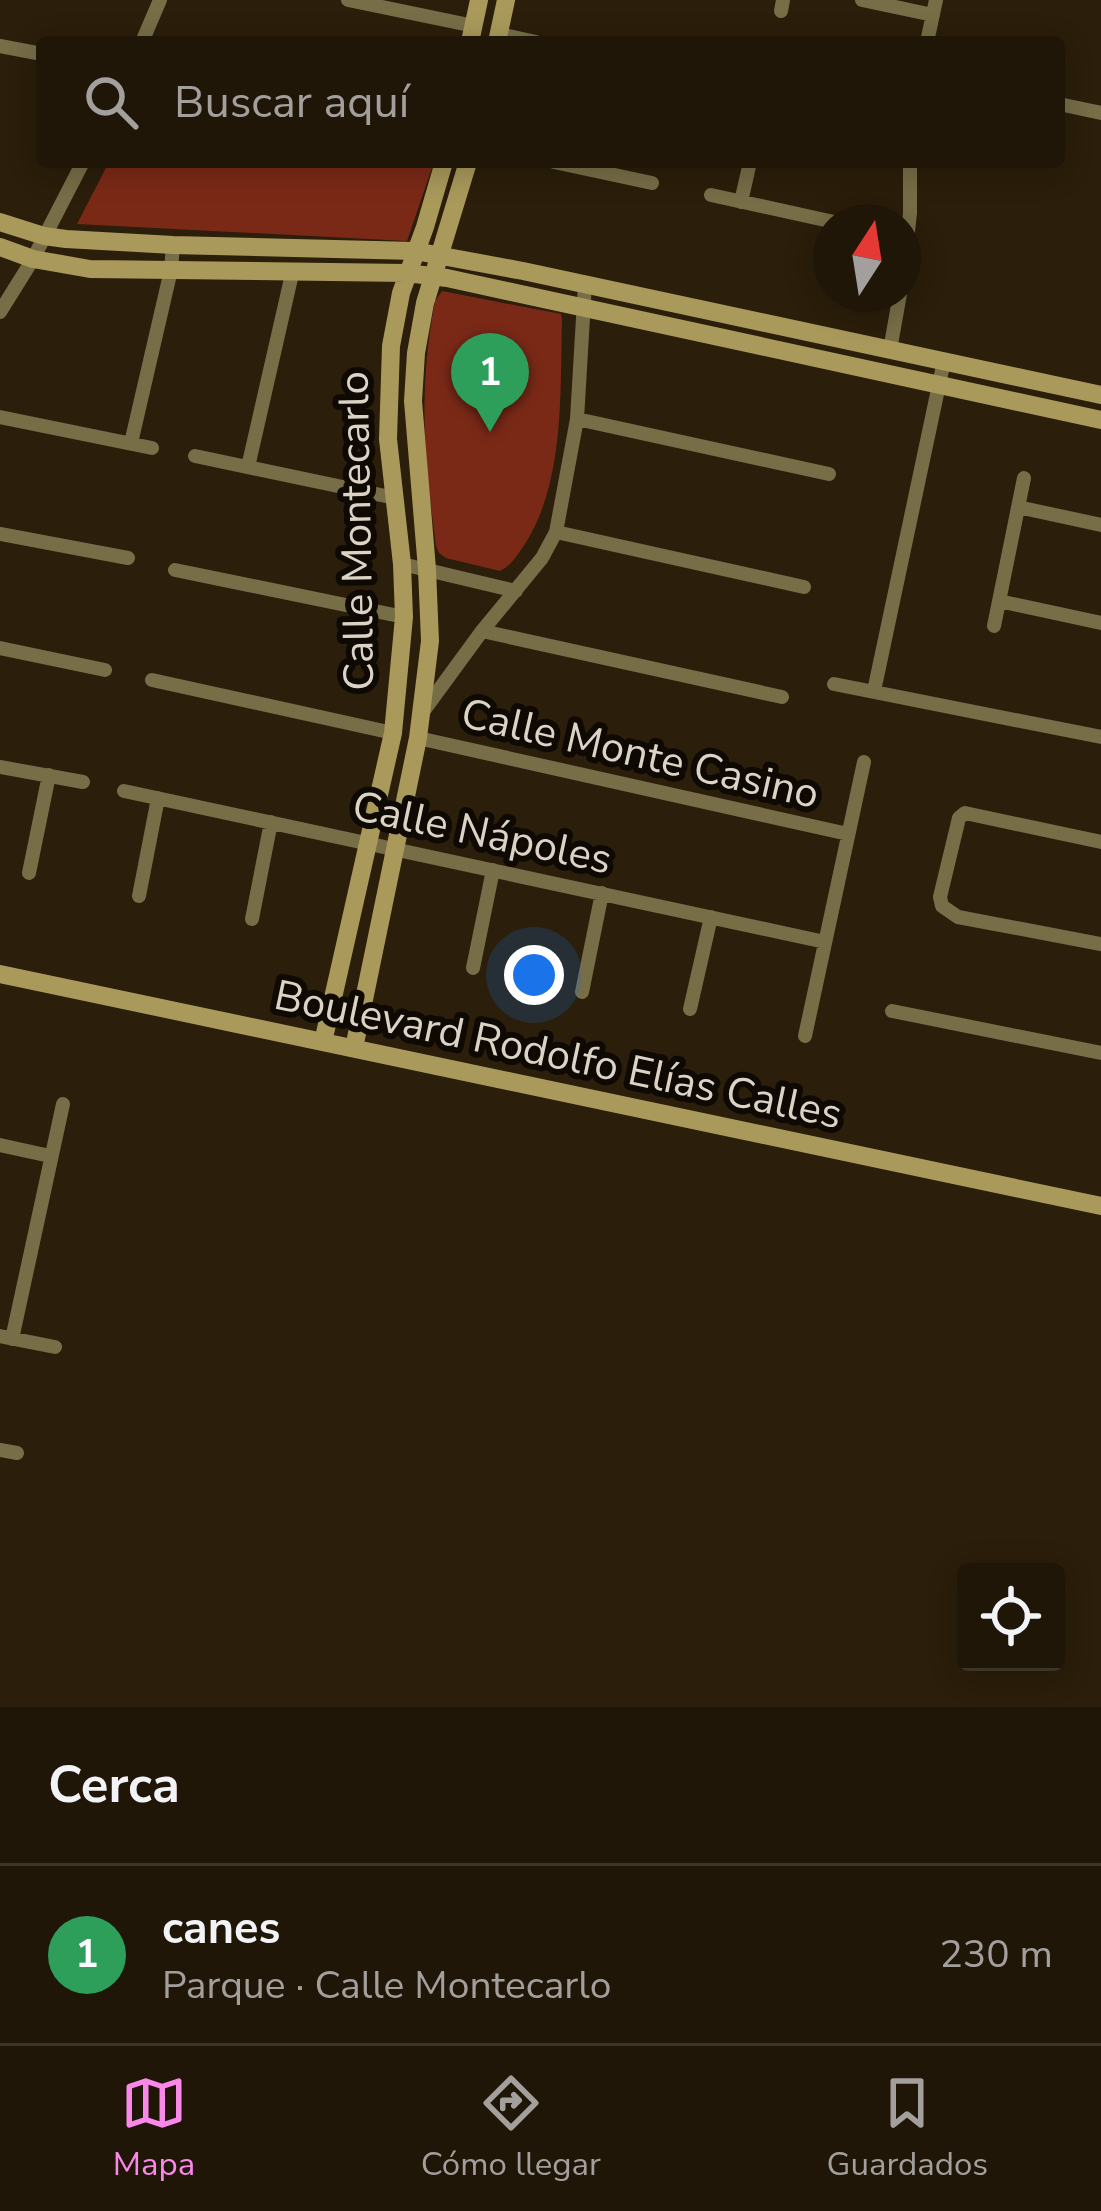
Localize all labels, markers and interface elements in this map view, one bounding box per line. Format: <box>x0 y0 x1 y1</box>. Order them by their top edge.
search box <box>36 36 1065 168</box>
icon: search <box>78 69 144 135</box>
text: Buscar aquí <box>174 72 409 133</box>
north arrow <box>813 204 921 312</box>
pin: 1 <box>451 333 529 432</box>
street label: Calle Montecarlo <box>326 371 388 691</box>
street label: Calle Monte Casino <box>456 685 824 823</box>
street label: Calle Nápoles <box>347 778 617 888</box>
your location <box>504 945 564 1005</box>
street label: Boulevard Rodolfo Elías Calles <box>269 967 847 1143</box>
map controls <box>957 1563 1065 1671</box>
button: locate <box>957 1563 1065 1671</box>
text: Cerca <box>48 1750 180 1820</box>
text: canes <box>162 1898 280 1959</box>
text: 1 <box>75 1928 99 1981</box>
text: 230 m <box>939 1928 1053 1981</box>
text: Parque · Calle Montecarlo <box>162 1959 611 2012</box>
tab: Mapa <box>113 2070 195 2187</box>
tab: Cómo llegar <box>421 2070 601 2187</box>
tab: Guardados <box>826 2070 988 2187</box>

